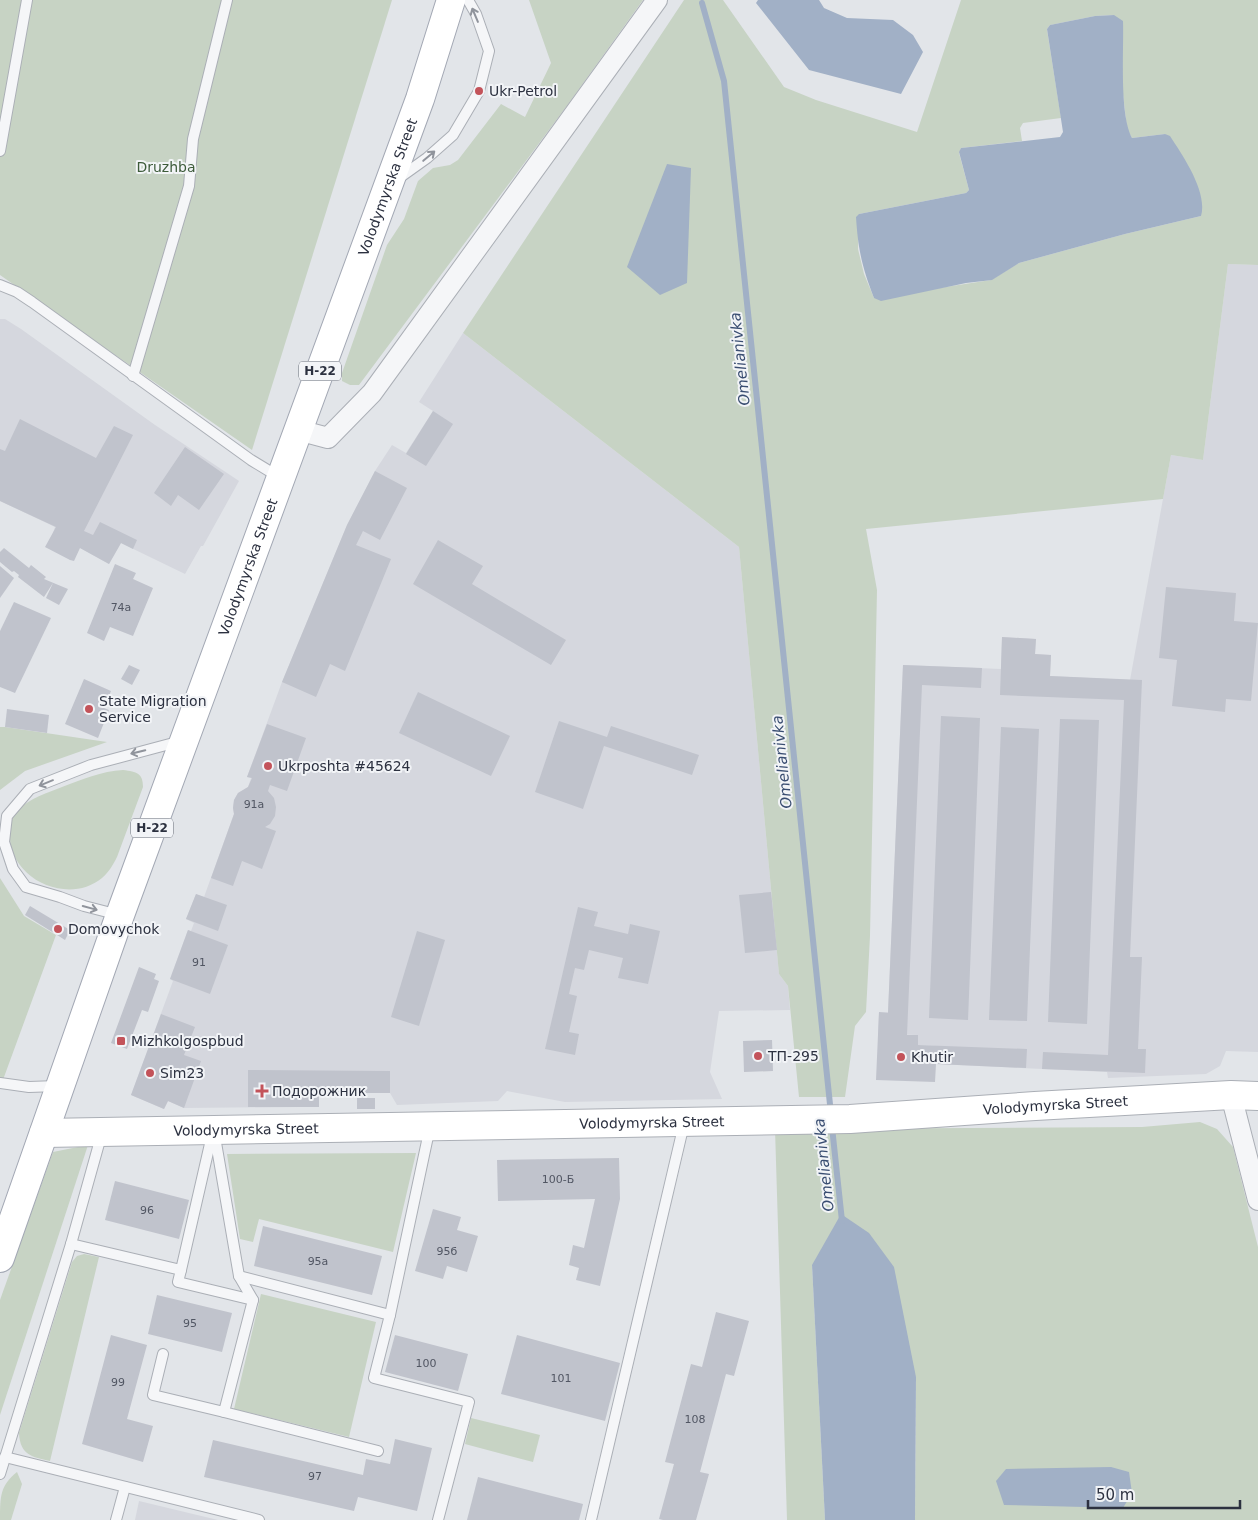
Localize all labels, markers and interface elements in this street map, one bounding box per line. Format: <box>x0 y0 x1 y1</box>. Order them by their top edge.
one-way arrow <box>470 8 480 23</box>
place label: Ukr-Petrol <box>489 83 557 99</box>
marker: Ukr-Petrol <box>473 85 485 97</box>
street label: Volodymyrska Street <box>355 116 420 258</box>
one-way arrow <box>422 150 435 161</box>
park label: Druzhba <box>136 159 196 175</box>
water label: Omelianivka <box>726 312 754 406</box>
road number: Н-22 <box>299 362 341 381</box>
street label: Volodymyrska Street <box>215 496 281 638</box>
house number: 74а <box>111 601 131 614</box>
place label: State Migration Service <box>99 693 207 725</box>
marker: State Migration Service <box>83 703 95 715</box>
water label: Omelianivka <box>768 715 796 809</box>
one-way arrow <box>130 748 146 757</box>
place label: Ukrposhta #45624 <box>278 758 411 774</box>
marker: Ukrposhta #45624 <box>262 760 274 772</box>
one-way arrow <box>39 778 54 788</box>
house number: 91а <box>244 798 264 811</box>
road number: Н-22 <box>131 818 173 838</box>
one-way arrow <box>81 903 97 913</box>
place label: Domovychok <box>68 921 160 937</box>
marker: Domovychok <box>52 923 64 935</box>
house number: 91 <box>192 956 206 969</box>
place label: Mizhkolgospbud <box>131 1033 244 1049</box>
marker: Mizhkolgospbud <box>115 1035 127 1047</box>
place label: ТП-295 <box>767 1048 819 1064</box>
place label: Khutir <box>911 1049 953 1065</box>
marker: ТП-295 <box>752 1050 764 1062</box>
marker: Khutir <box>895 1051 907 1063</box>
place label: Sim23 <box>160 1065 204 1081</box>
marker: Sim23 <box>144 1067 156 1079</box>
place label: Подорожник <box>272 1083 366 1099</box>
marker: Подорожник <box>256 1085 268 1097</box>
street label: Volodymyrska Street <box>982 1093 1129 1118</box>
street label: Volodymyrska Street <box>579 1113 725 1132</box>
water label: Omelianivka <box>810 1118 838 1212</box>
street label: Volodymyrska Street <box>173 1120 319 1139</box>
house number: 100-Б <box>542 1173 574 1186</box>
house number: 96 <box>140 1204 154 1217</box>
house number: 95б <box>437 1245 458 1258</box>
house number: 95а <box>308 1255 328 1268</box>
house number: 95 <box>183 1317 197 1330</box>
house number: 100 <box>416 1357 437 1370</box>
house number: 101 <box>551 1372 572 1385</box>
house number: 99 <box>111 1376 125 1389</box>
house number: 108 <box>685 1413 706 1426</box>
house number: 97 <box>308 1470 322 1483</box>
scale bar <box>1088 1478 1240 1510</box>
text: 50 m <box>1096 1486 1134 1504</box>

